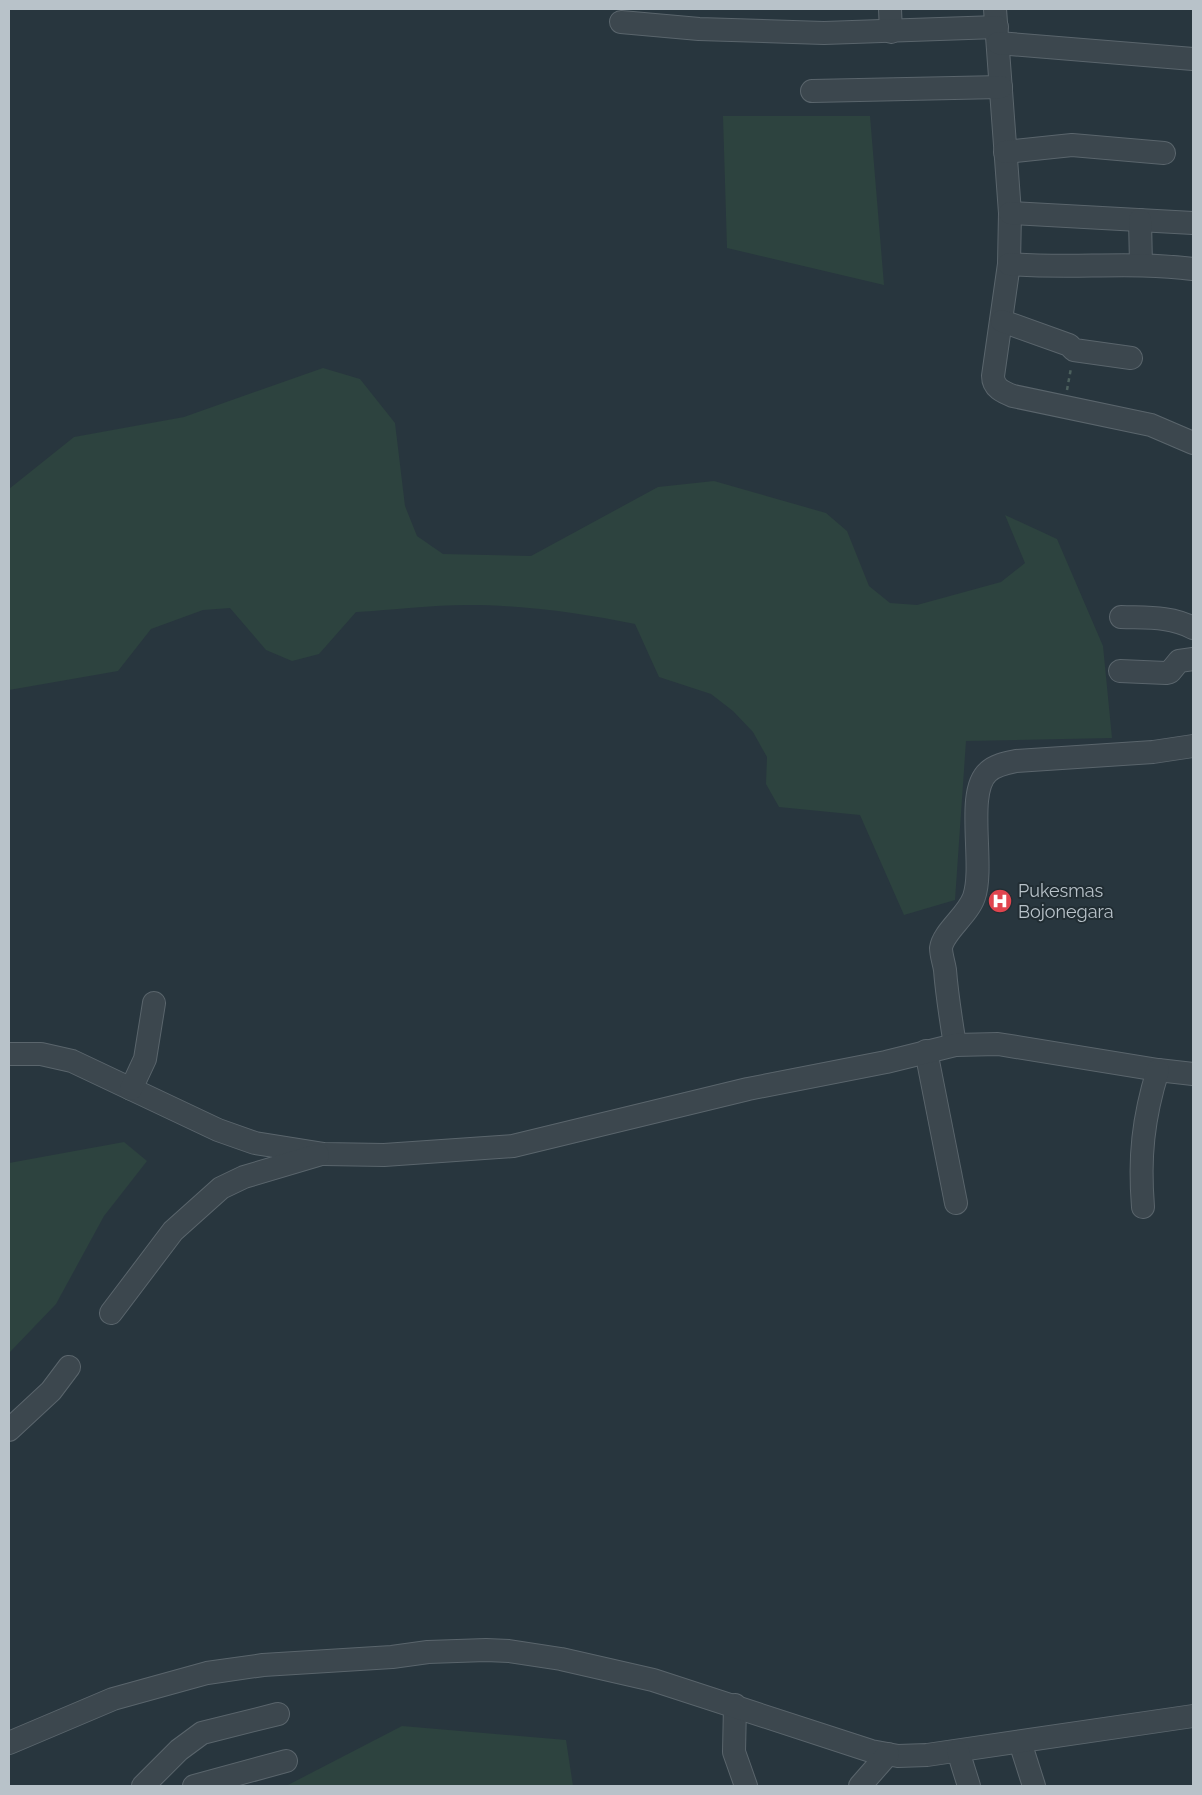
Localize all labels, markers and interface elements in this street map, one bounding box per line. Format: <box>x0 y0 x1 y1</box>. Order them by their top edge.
place label: Pukesmas Bojonegara <box>1018 880 1114 922</box>
hospital icon: Pukesmas Bojonegara <box>987 888 1013 914</box>

